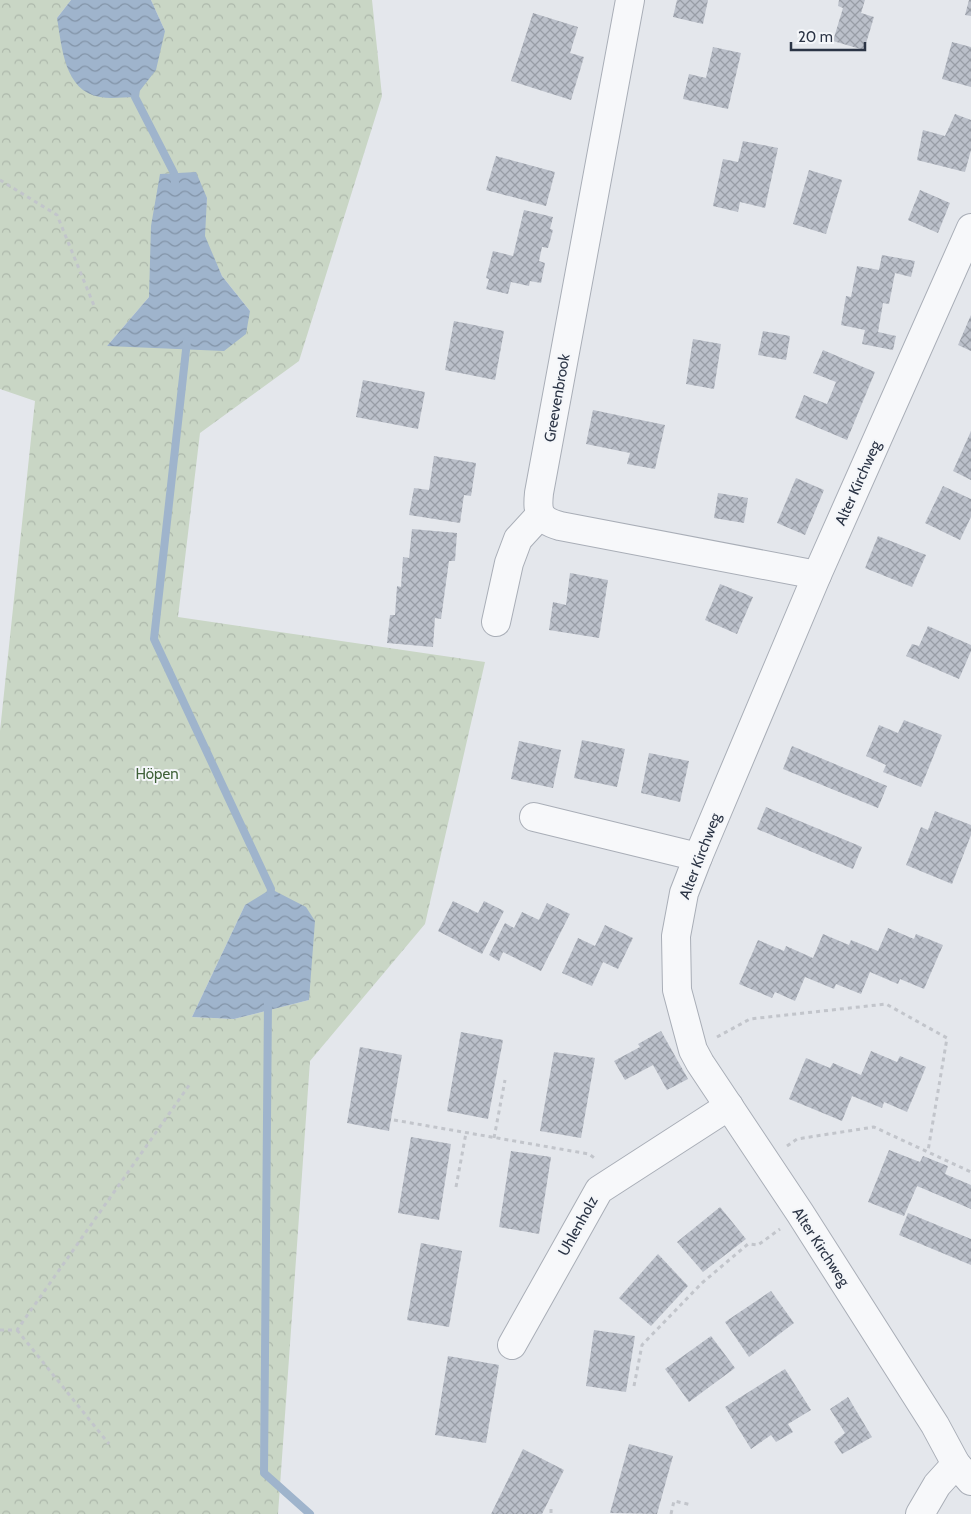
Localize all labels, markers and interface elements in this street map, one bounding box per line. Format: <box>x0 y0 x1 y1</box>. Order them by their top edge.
scale bar <box>791 20 865 52</box>
text: 20 m <box>798 28 833 46</box>
street label: Greevenbrook <box>540 352 574 444</box>
street label: Alter Kirchweg <box>831 437 885 528</box>
park label: Höpen <box>135 765 179 783</box>
street label: Alter Kirchweg <box>675 810 725 902</box>
street label: Uhlenholz <box>554 1193 602 1259</box>
street label: Alter Kirchweg <box>789 1204 854 1290</box>

